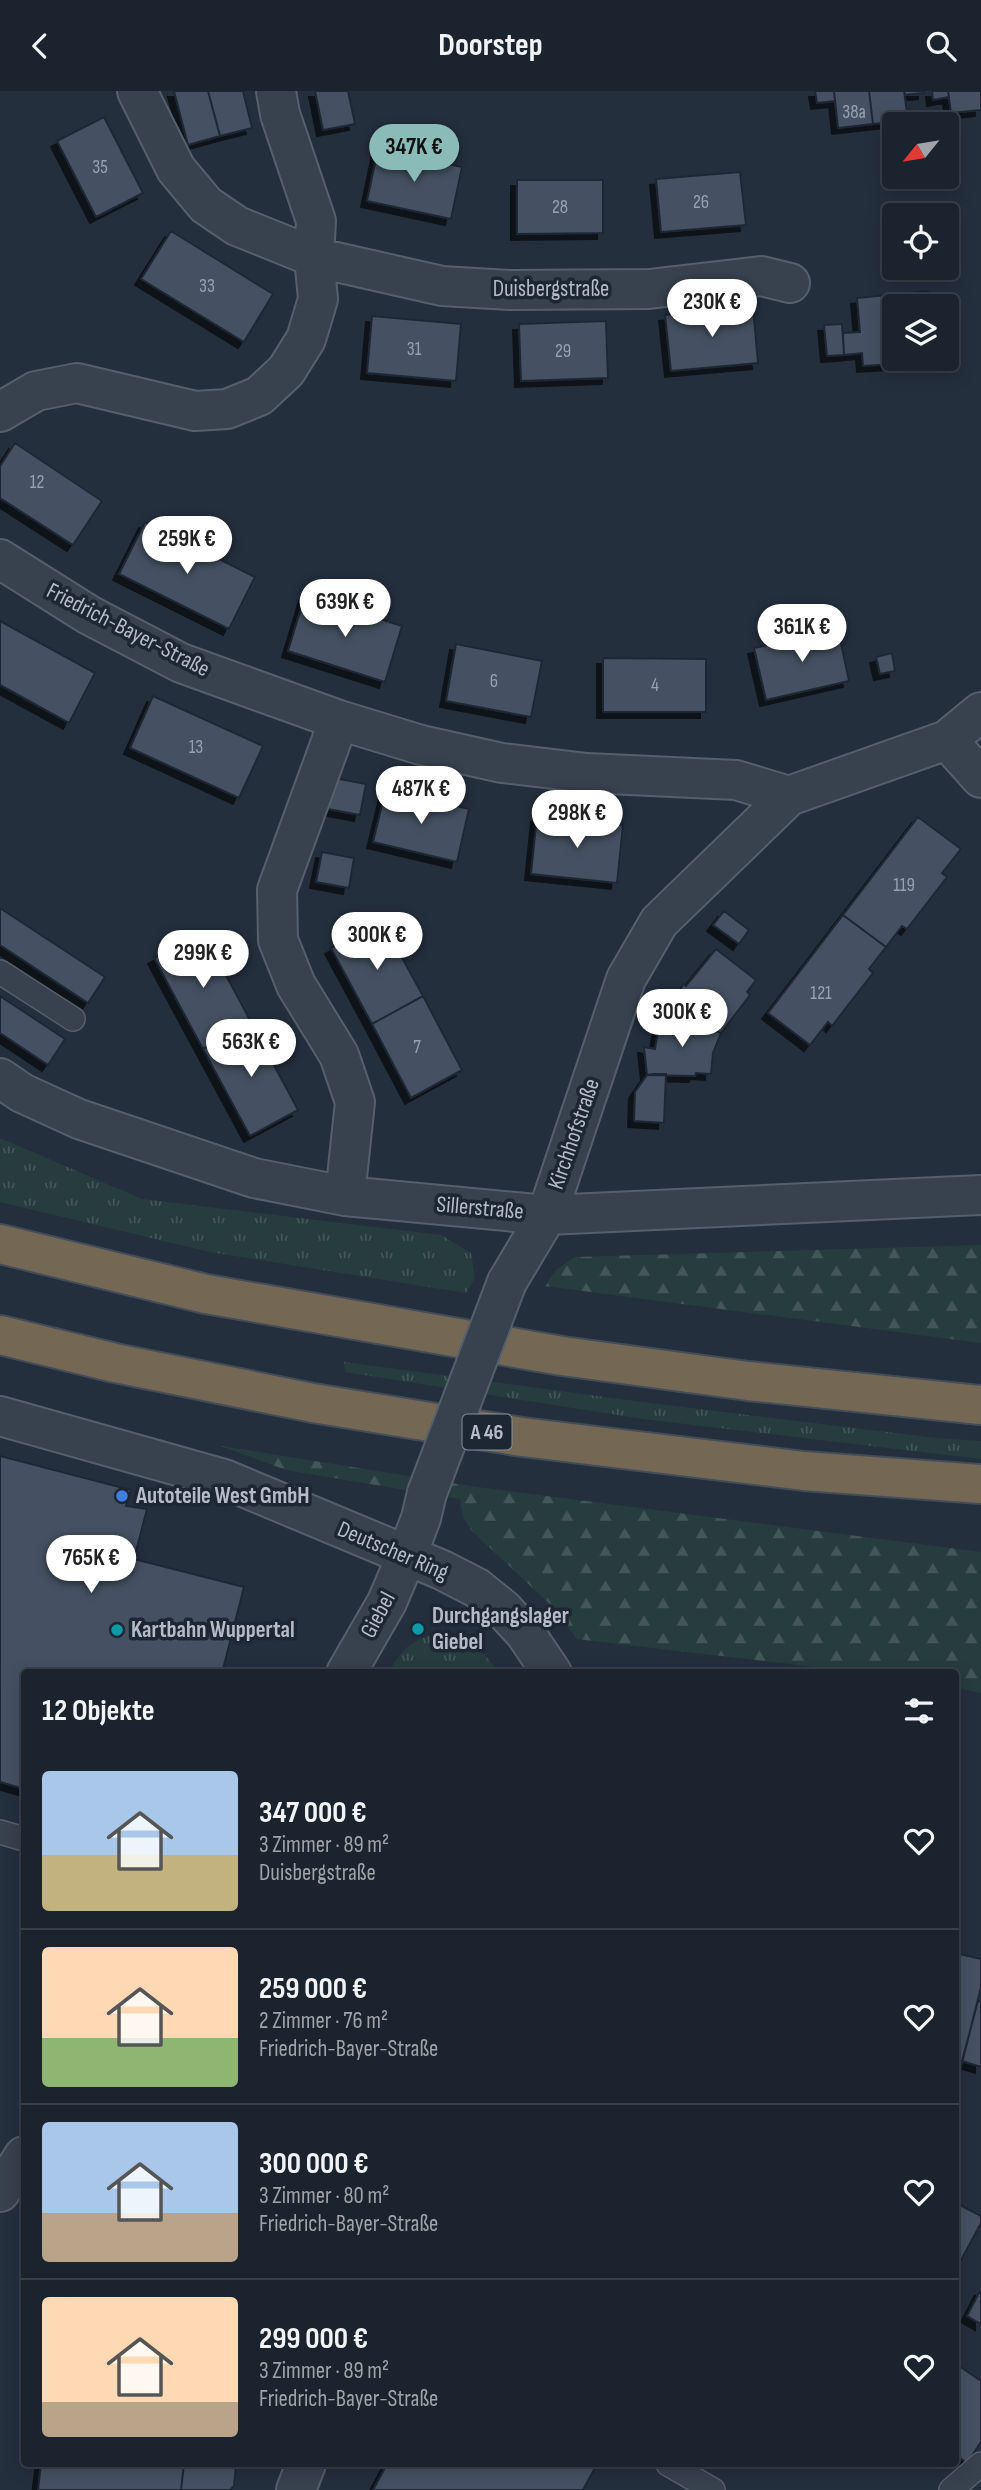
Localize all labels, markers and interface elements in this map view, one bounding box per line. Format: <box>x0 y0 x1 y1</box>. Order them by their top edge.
text: Doorstep <box>438 26 543 65</box>
icon: back <box>21 27 59 65</box>
icon: search <box>922 27 960 65</box>
house number: 38a <box>842 101 866 124</box>
north arrow <box>882 112 959 189</box>
map controls <box>882 112 959 371</box>
pin: 347K € <box>357 125 471 184</box>
text: 347K € <box>385 133 443 161</box>
house number: 35 <box>92 156 108 179</box>
house number: 26 <box>693 191 709 214</box>
house number: 28 <box>552 196 568 219</box>
button: locate <box>882 203 959 280</box>
house number: 33 <box>199 275 215 298</box>
street label: Duisbergstraße <box>493 275 609 303</box>
pin: 230K € <box>655 279 769 339</box>
text: 230K € <box>683 288 741 316</box>
button: layers <box>882 294 959 371</box>
house number: 31 <box>407 338 422 361</box>
house number: 29 <box>555 340 571 363</box>
house number: 12 <box>30 471 44 494</box>
pin: 259K € <box>130 517 244 576</box>
text: 259K € <box>158 525 216 553</box>
street label: Friedrich-Bayer-Straße <box>42 577 214 683</box>
pin: 639K € <box>288 580 402 639</box>
text: 639K € <box>316 588 374 616</box>
pin: 361K € <box>745 605 859 664</box>
text: 361K € <box>773 613 831 641</box>
house number: 6 <box>490 670 498 693</box>
house number: 4 <box>651 674 659 697</box>
house number: 13 <box>189 736 203 759</box>
pin: 487K € <box>364 767 478 826</box>
text: 487K € <box>392 775 450 803</box>
pin: 298K € <box>520 791 634 850</box>
text: 298K € <box>548 799 606 827</box>
house number: 119 <box>893 874 915 897</box>
pin: 300K € <box>320 913 434 972</box>
text: 300K € <box>348 921 406 949</box>
pin: 299K € <box>146 930 260 990</box>
text: 299K € <box>174 939 232 967</box>
house number: 121 <box>810 982 832 1005</box>
pin: 300K € <box>625 989 739 1049</box>
text: 300K € <box>653 998 711 1026</box>
pin: 563K € <box>194 1019 308 1079</box>
text: 563K € <box>222 1028 280 1056</box>
house number: 7 <box>413 1036 421 1059</box>
street label: Kirchhofstraße <box>542 1075 606 1193</box>
street label: Sillerstraße <box>435 1190 525 1226</box>
road number: A 46 <box>462 1415 512 1449</box>
place label: Autoteile West GmbH <box>135 1482 309 1510</box>
marker: Autoteile West GmbH <box>114 1488 130 1504</box>
street label: Deutscher Ring <box>333 1515 453 1587</box>
pin: 765K € <box>34 1535 148 1595</box>
text: 765K € <box>62 1544 120 1572</box>
street label: Giebel <box>354 1587 402 1643</box>
place label: Durchgangslager Giebel <box>432 1602 569 1656</box>
place label: Kartbahn Wuppertal <box>131 1616 295 1644</box>
marker: Durchgangslager Giebel <box>410 1621 426 1637</box>
marker: Kartbahn Wuppertal <box>109 1622 125 1638</box>
icon: filters <box>900 1692 938 1730</box>
text: 12 Objekte <box>42 1693 155 1729</box>
text: 347 000 € <box>259 1795 367 1831</box>
icon: home <box>98 1799 182 1883</box>
icon: heart <box>900 1822 938 1860</box>
text: 3 Zimmer · 89 m² <box>259 1831 389 1859</box>
text: Duisbergstraße <box>259 1859 376 1887</box>
text: 259 000 € <box>259 1971 367 2007</box>
icon: home <box>98 1975 182 2059</box>
icon: heart <box>900 1998 938 2036</box>
text: 2 Zimmer · 76 m² <box>259 2007 388 2035</box>
text: Friedrich-Bayer-Straße <box>259 2035 438 2063</box>
text: 300 000 € <box>259 2146 369 2182</box>
icon: home <box>98 2150 182 2234</box>
icon: heart <box>900 2173 938 2211</box>
text: 3 Zimmer · 80 m² <box>259 2182 389 2210</box>
text: Friedrich-Bayer-Straße <box>259 2210 438 2238</box>
text: 299 000 € <box>259 2321 368 2357</box>
icon: home <box>98 2325 182 2409</box>
icon: heart <box>900 2348 938 2386</box>
text: 3 Zimmer · 89 m² <box>259 2357 389 2385</box>
text: Friedrich-Bayer-Straße <box>259 2385 438 2413</box>

